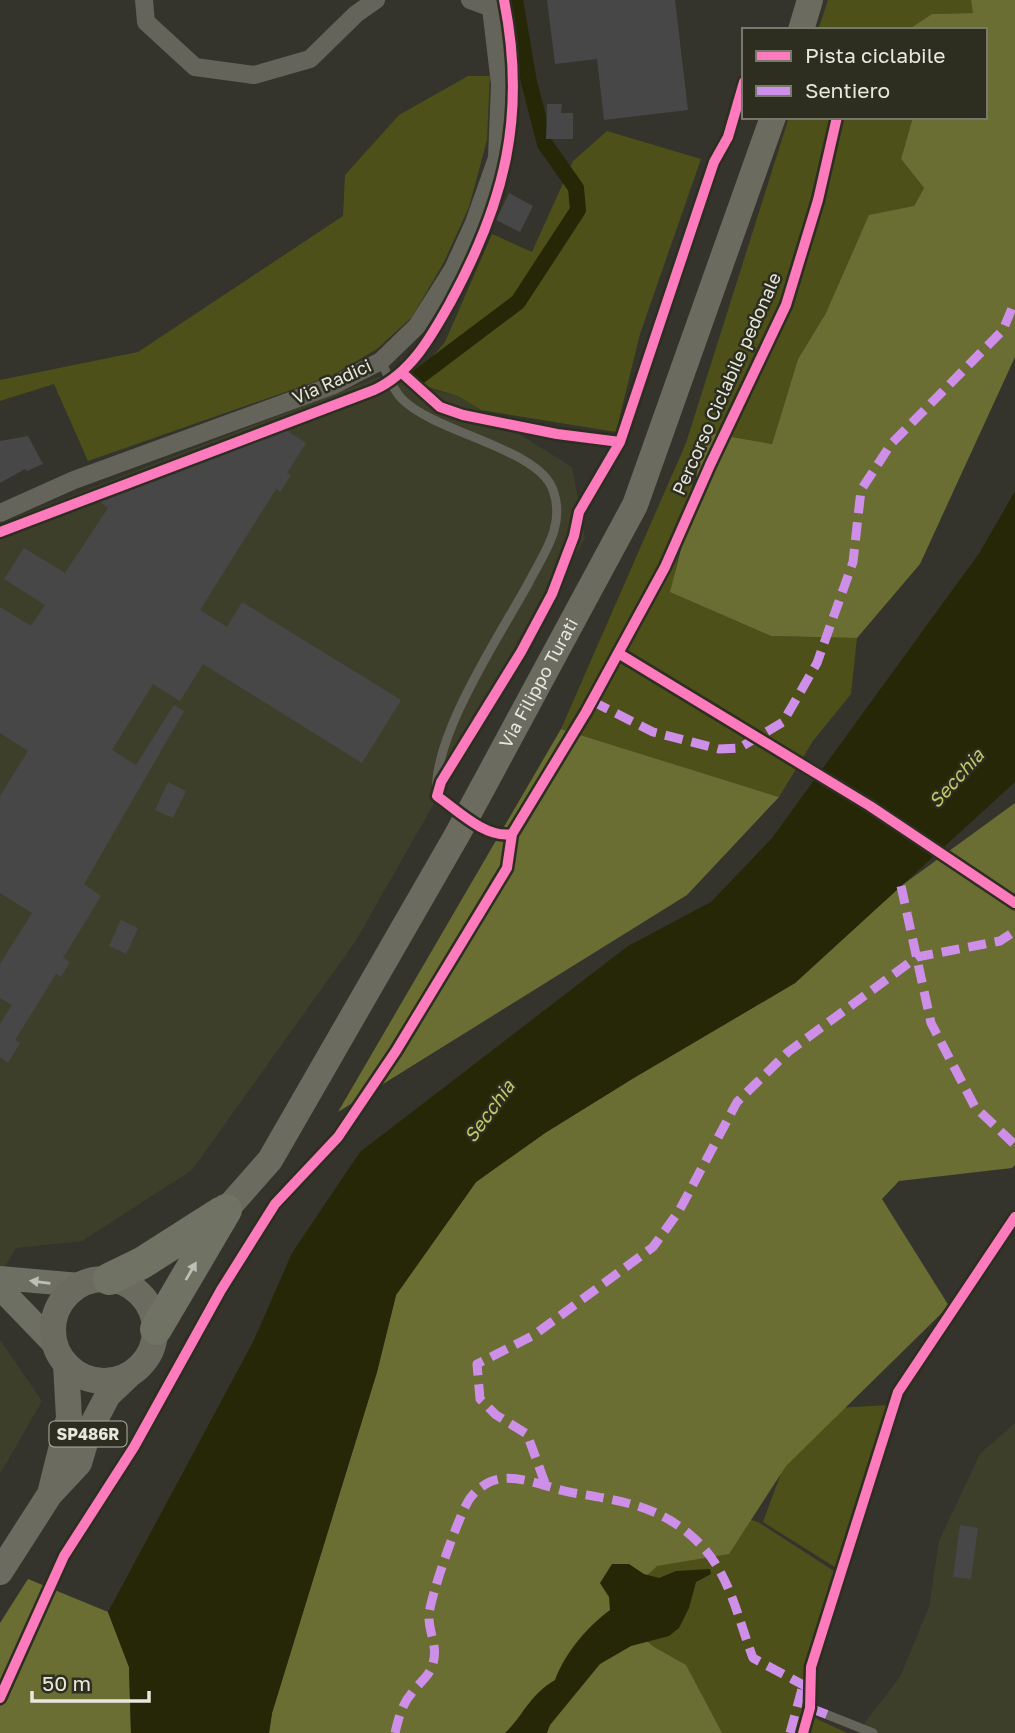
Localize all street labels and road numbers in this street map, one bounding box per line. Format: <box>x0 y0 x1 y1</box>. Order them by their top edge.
street label: Percorso Ciclabile pedonale <box>667 269 785 498</box>
street label: Via Radici <box>289 354 375 408</box>
street label: Via Filippo Turati <box>494 614 582 752</box>
road number: SP486R <box>50 1422 126 1446</box>

